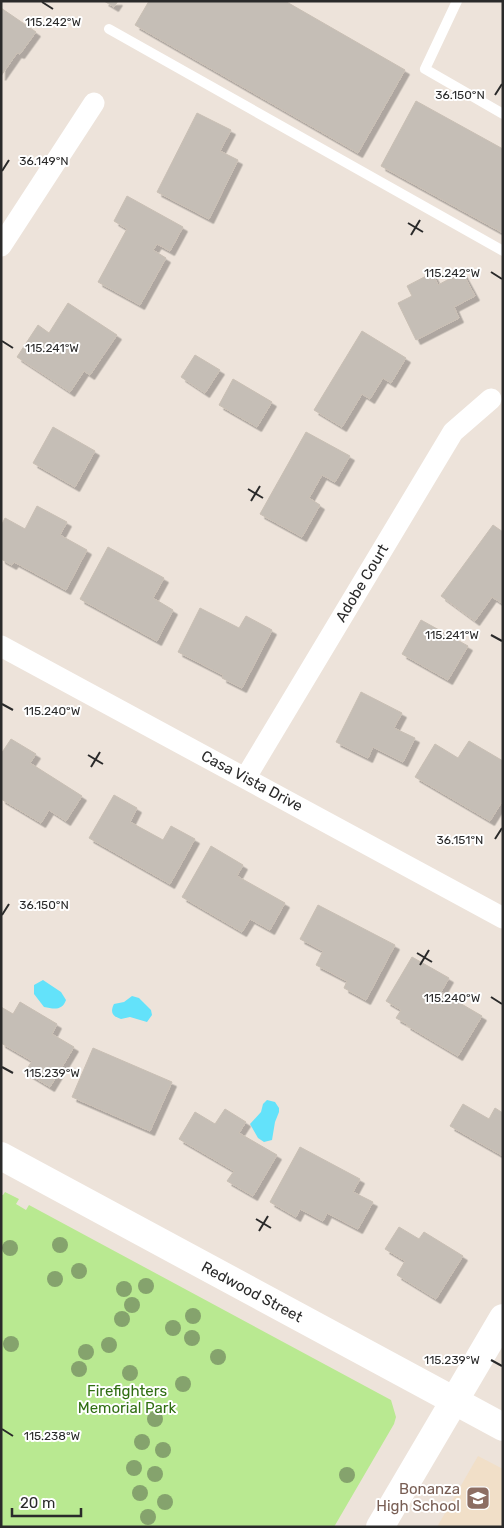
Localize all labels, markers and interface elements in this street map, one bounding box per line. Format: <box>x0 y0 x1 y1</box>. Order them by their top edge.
text: 115.242°W <box>25 15 81 29</box>
text: 36.150°N <box>435 88 485 102</box>
text: 36.149°N <box>19 154 69 168</box>
text: 115.242°W <box>424 266 480 280</box>
text: 115.241°W <box>25 341 79 355</box>
street label: Adobe Court <box>332 541 392 625</box>
text: 115.241°W <box>425 628 479 642</box>
text: 115.240°W <box>24 704 81 718</box>
street label: Casa Vista Drive <box>198 747 306 815</box>
text: 36.151°N <box>437 833 483 847</box>
text: 36.150°N <box>19 898 69 912</box>
text: 115.240°W <box>424 991 481 1005</box>
text: 115.239°W <box>24 1066 80 1080</box>
street label: Redwood Street <box>198 1258 306 1326</box>
text: 115.239°W <box>424 1353 480 1367</box>
park label: Firefighters Memorial Park <box>78 1382 176 1417</box>
text: 115.238°W <box>24 1429 81 1443</box>
place label: Bonanza High School <box>376 1480 460 1515</box>
school or university icon: Bonanza High School <box>465 1485 491 1511</box>
scale bar <box>12 1486 81 1518</box>
text: 20 m <box>20 1494 55 1512</box>

